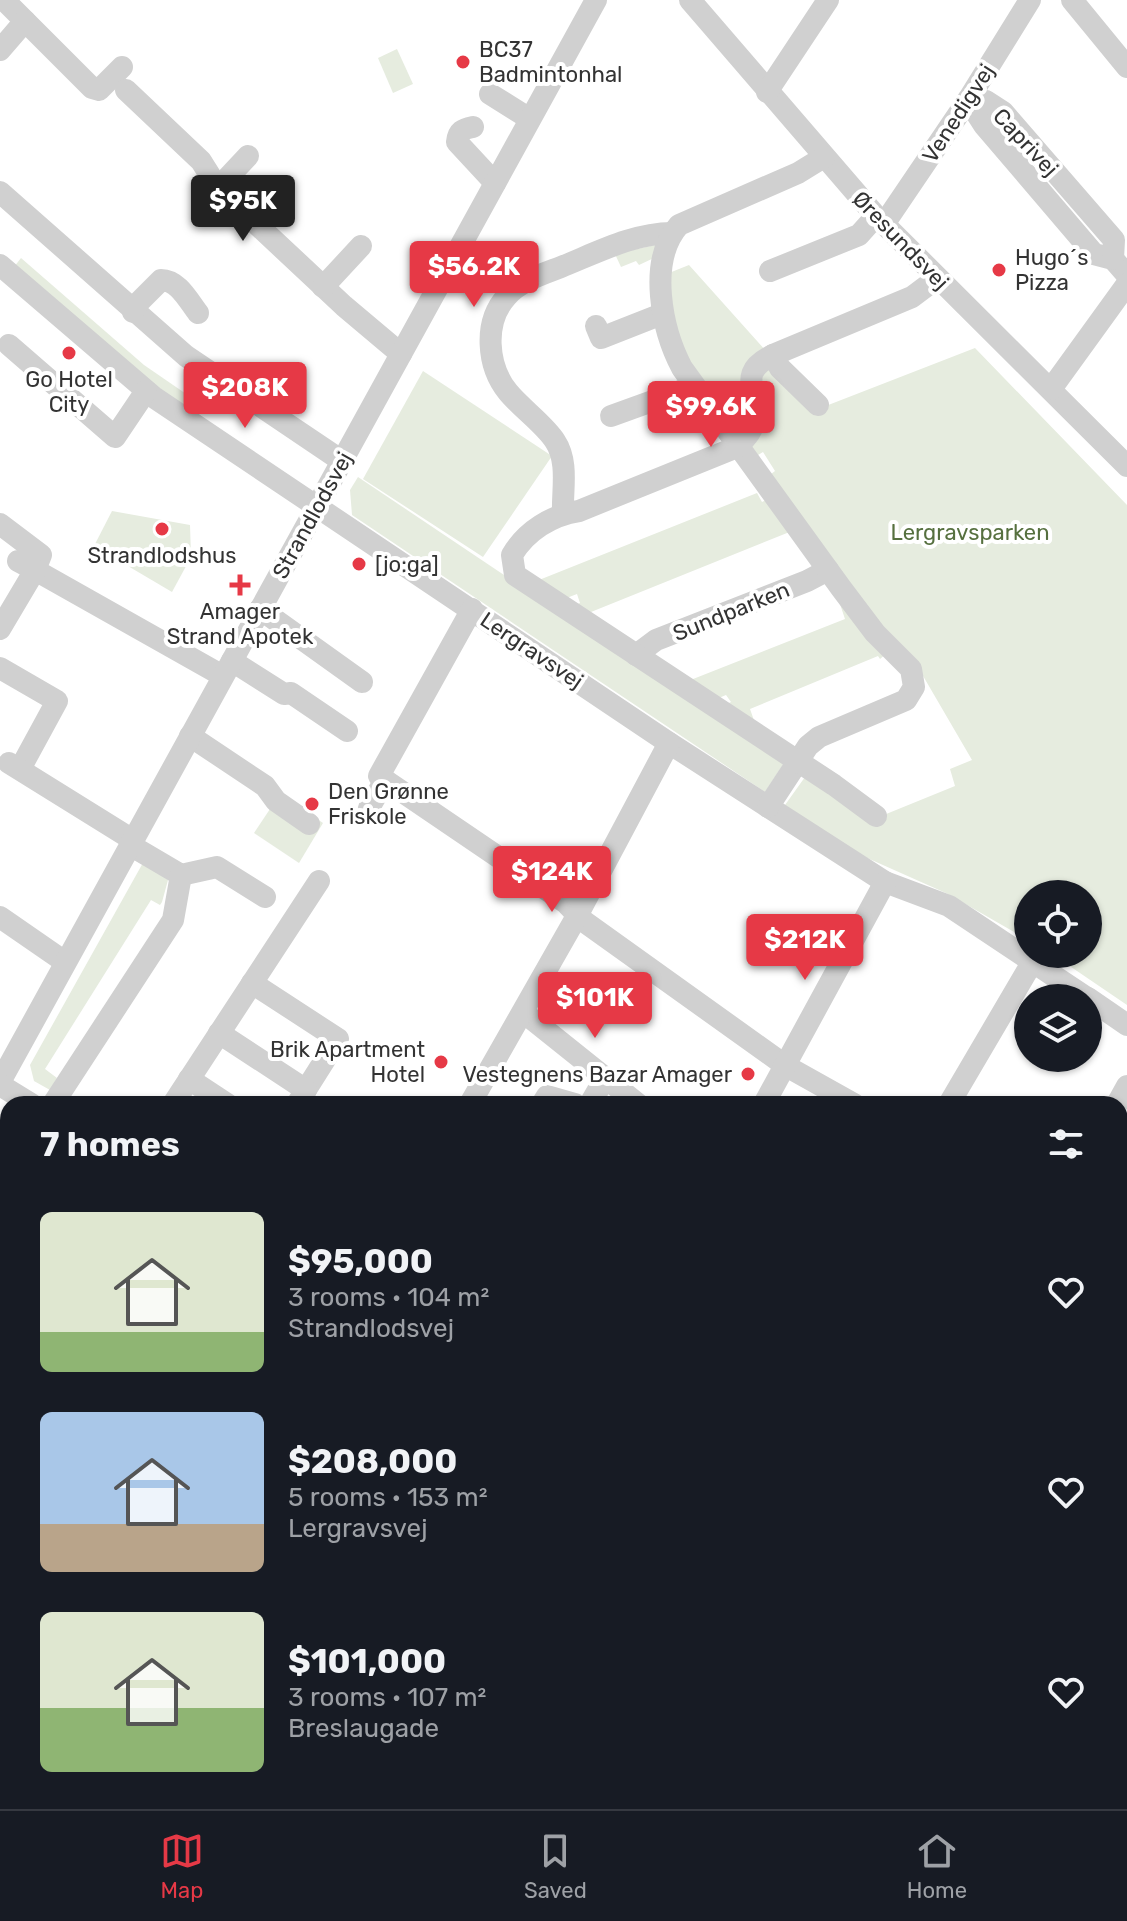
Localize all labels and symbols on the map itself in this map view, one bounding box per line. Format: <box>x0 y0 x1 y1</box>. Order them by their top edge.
place label: BC37 Badmintonhal <box>479 36 622 88</box>
marker: BC37 Badmintonhal <box>454 53 472 71</box>
street label: Venedigvej <box>916 59 1000 168</box>
street label: Caprivej <box>987 103 1064 182</box>
pin: $95K <box>196 175 290 243</box>
street label: Øresundsvej <box>847 185 954 295</box>
pin: $56.2K <box>409 241 539 309</box>
place label: Hugo´s Pizza <box>1015 244 1088 296</box>
marker: Hugo´s Pizza <box>990 261 1008 279</box>
marker: Go Hotel City <box>60 344 78 362</box>
pin: $208K <box>189 362 301 430</box>
place label: Go Hotel City <box>25 366 113 418</box>
pin: $99.6K <box>646 381 776 449</box>
street label: Strandlodsvej <box>267 447 358 583</box>
park label: Lergravsparken <box>891 519 1049 546</box>
marker: Strandlodshus <box>153 520 171 538</box>
place label: Strandlodshus <box>87 542 237 569</box>
place label: [jo:ga] <box>375 551 439 578</box>
marker: [jo:ga] <box>350 555 368 573</box>
marker: Amager Strand Apotek <box>231 576 249 594</box>
street label: Sundparken <box>669 576 793 647</box>
place label: Amager Strand Apotek <box>167 598 314 650</box>
street label: Lergravsvej <box>475 606 588 695</box>
place label: Den Grønne Friskole <box>328 778 449 830</box>
marker: Den Grønne Friskole <box>303 795 321 813</box>
pin: $124K <box>496 846 608 914</box>
pin: $212K <box>749 914 861 982</box>
pin: $101K <box>539 972 651 1040</box>
place label: Brik Apartment Hotel <box>270 1036 425 1088</box>
marker: Brik Apartment Hotel <box>432 1053 450 1071</box>
place label: Vestegnens Bazar Amager <box>462 1061 733 1088</box>
marker: Vestegnens Bazar Amager <box>739 1065 757 1083</box>

